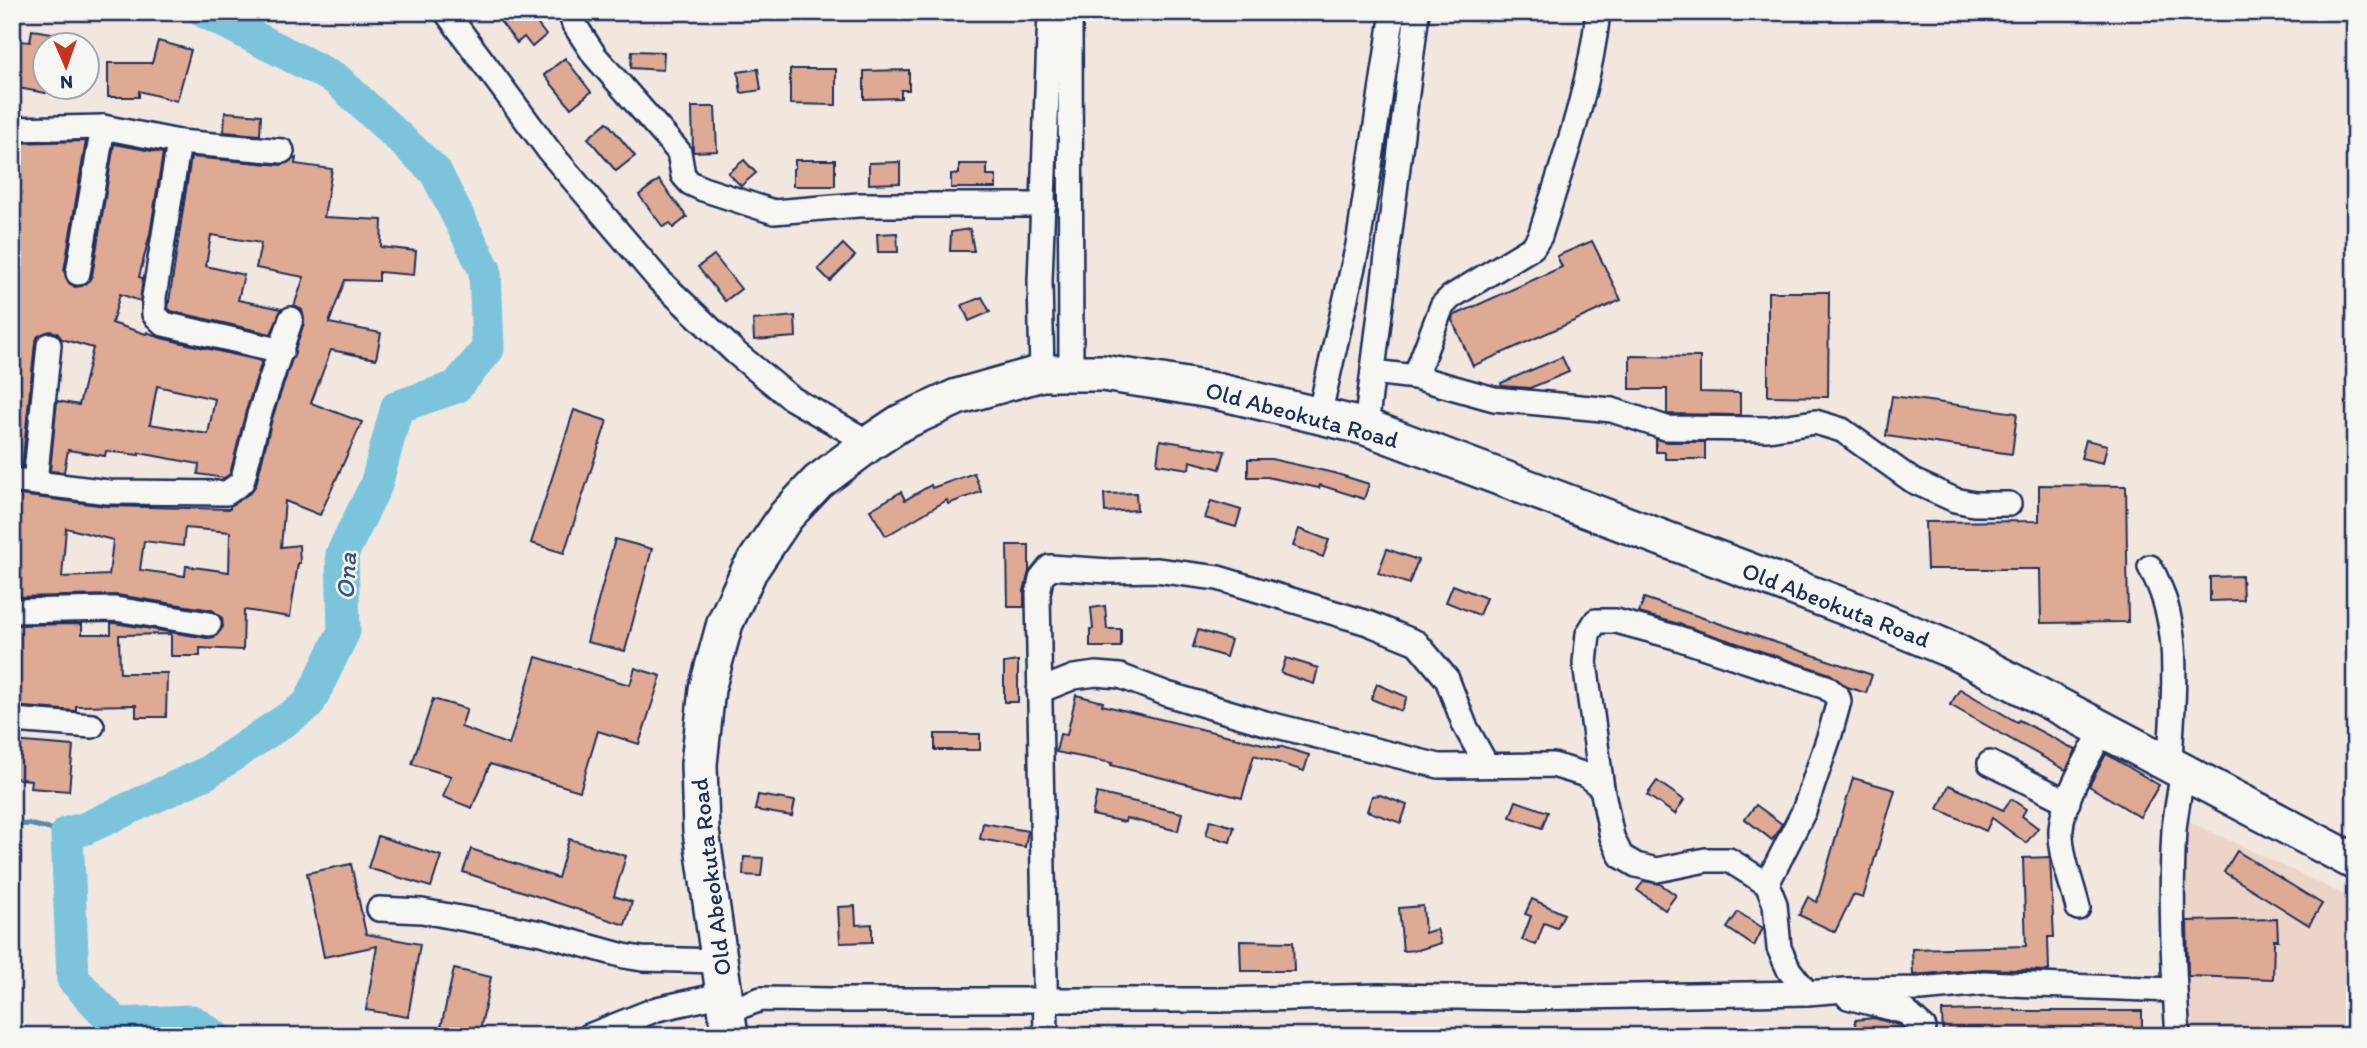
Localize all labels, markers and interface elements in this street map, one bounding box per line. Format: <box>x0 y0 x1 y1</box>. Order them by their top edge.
north arrow <box>32 32 102 102</box>
text: N <box>60 71 73 94</box>
street label: Old Abeokuta Road <box>1202 375 1402 454</box>
water label: Ona <box>329 551 363 600</box>
street label: Old Abeokuta Road <box>1738 555 1934 654</box>
street label: Old Abeokuta Road <box>684 777 737 978</box>

